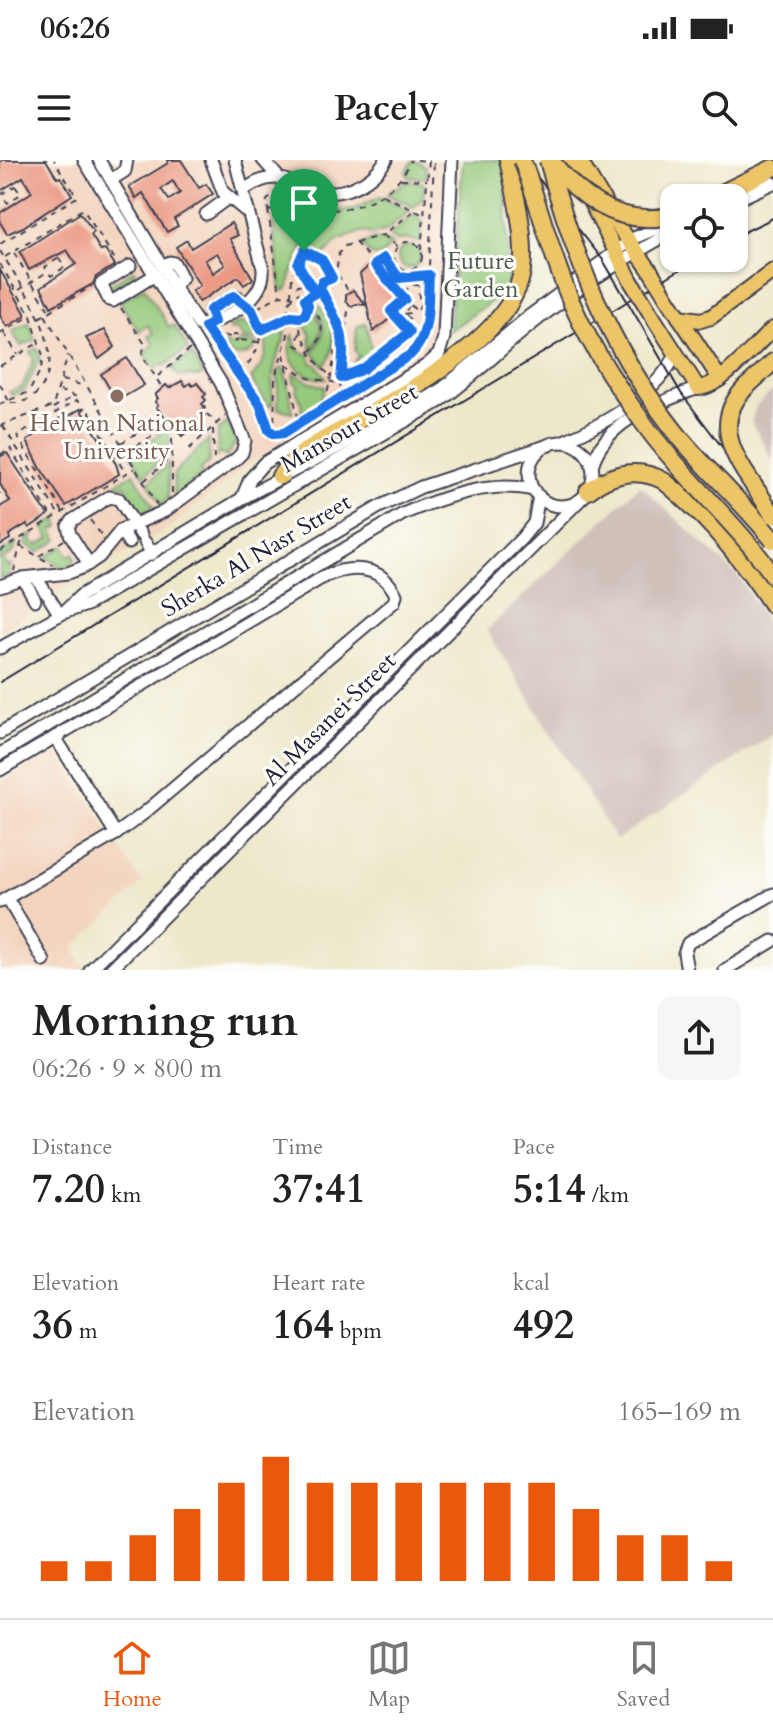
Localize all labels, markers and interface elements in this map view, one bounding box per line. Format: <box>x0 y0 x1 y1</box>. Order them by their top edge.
text: 06:26 <box>40 8 110 49</box>
text: Pacely <box>334 84 439 133</box>
icon: menu <box>32 86 76 130</box>
icon: search <box>697 86 741 130</box>
pin <box>270 169 338 251</box>
icon: arrive <box>282 181 326 225</box>
map controls <box>660 184 748 272</box>
button: locate <box>660 184 748 272</box>
park label: Future Garden <box>443 245 519 306</box>
street label: Mansour Street <box>274 376 424 481</box>
marker: Helwan National University <box>108 387 126 405</box>
place label: Helwan National University <box>29 407 205 468</box>
street label: Sherka Al Nasr Street <box>155 485 358 625</box>
street label: Al Masanei Street <box>255 645 404 793</box>
text: Morning run <box>32 991 298 1051</box>
button: share <box>657 996 741 1080</box>
text: 06:26 · 9 × 800 m <box>32 1051 222 1086</box>
text: Distance <box>32 1132 112 1162</box>
text: Time <box>272 1132 323 1162</box>
text: Pace <box>513 1132 555 1162</box>
text: 7.20 <box>32 1162 105 1217</box>
text: 37:41 <box>272 1162 366 1217</box>
text: 5:14 <box>513 1162 586 1217</box>
text: km <box>105 1180 141 1210</box>
text: /km <box>586 1180 629 1210</box>
text: Elevation <box>32 1268 119 1298</box>
text: Heart rate <box>272 1268 366 1298</box>
text: kcal <box>513 1268 550 1298</box>
text: 36 <box>32 1298 73 1353</box>
text: 164 <box>272 1298 334 1353</box>
text: 492 <box>513 1298 574 1353</box>
text: m <box>73 1316 98 1346</box>
text: bpm <box>334 1316 382 1346</box>
text: Elevation <box>32 1394 135 1429</box>
text: 165–169 m <box>618 1394 741 1429</box>
tab: Home <box>103 1636 162 1714</box>
tab: Map <box>367 1636 411 1714</box>
tab: Saved <box>617 1636 670 1714</box>

